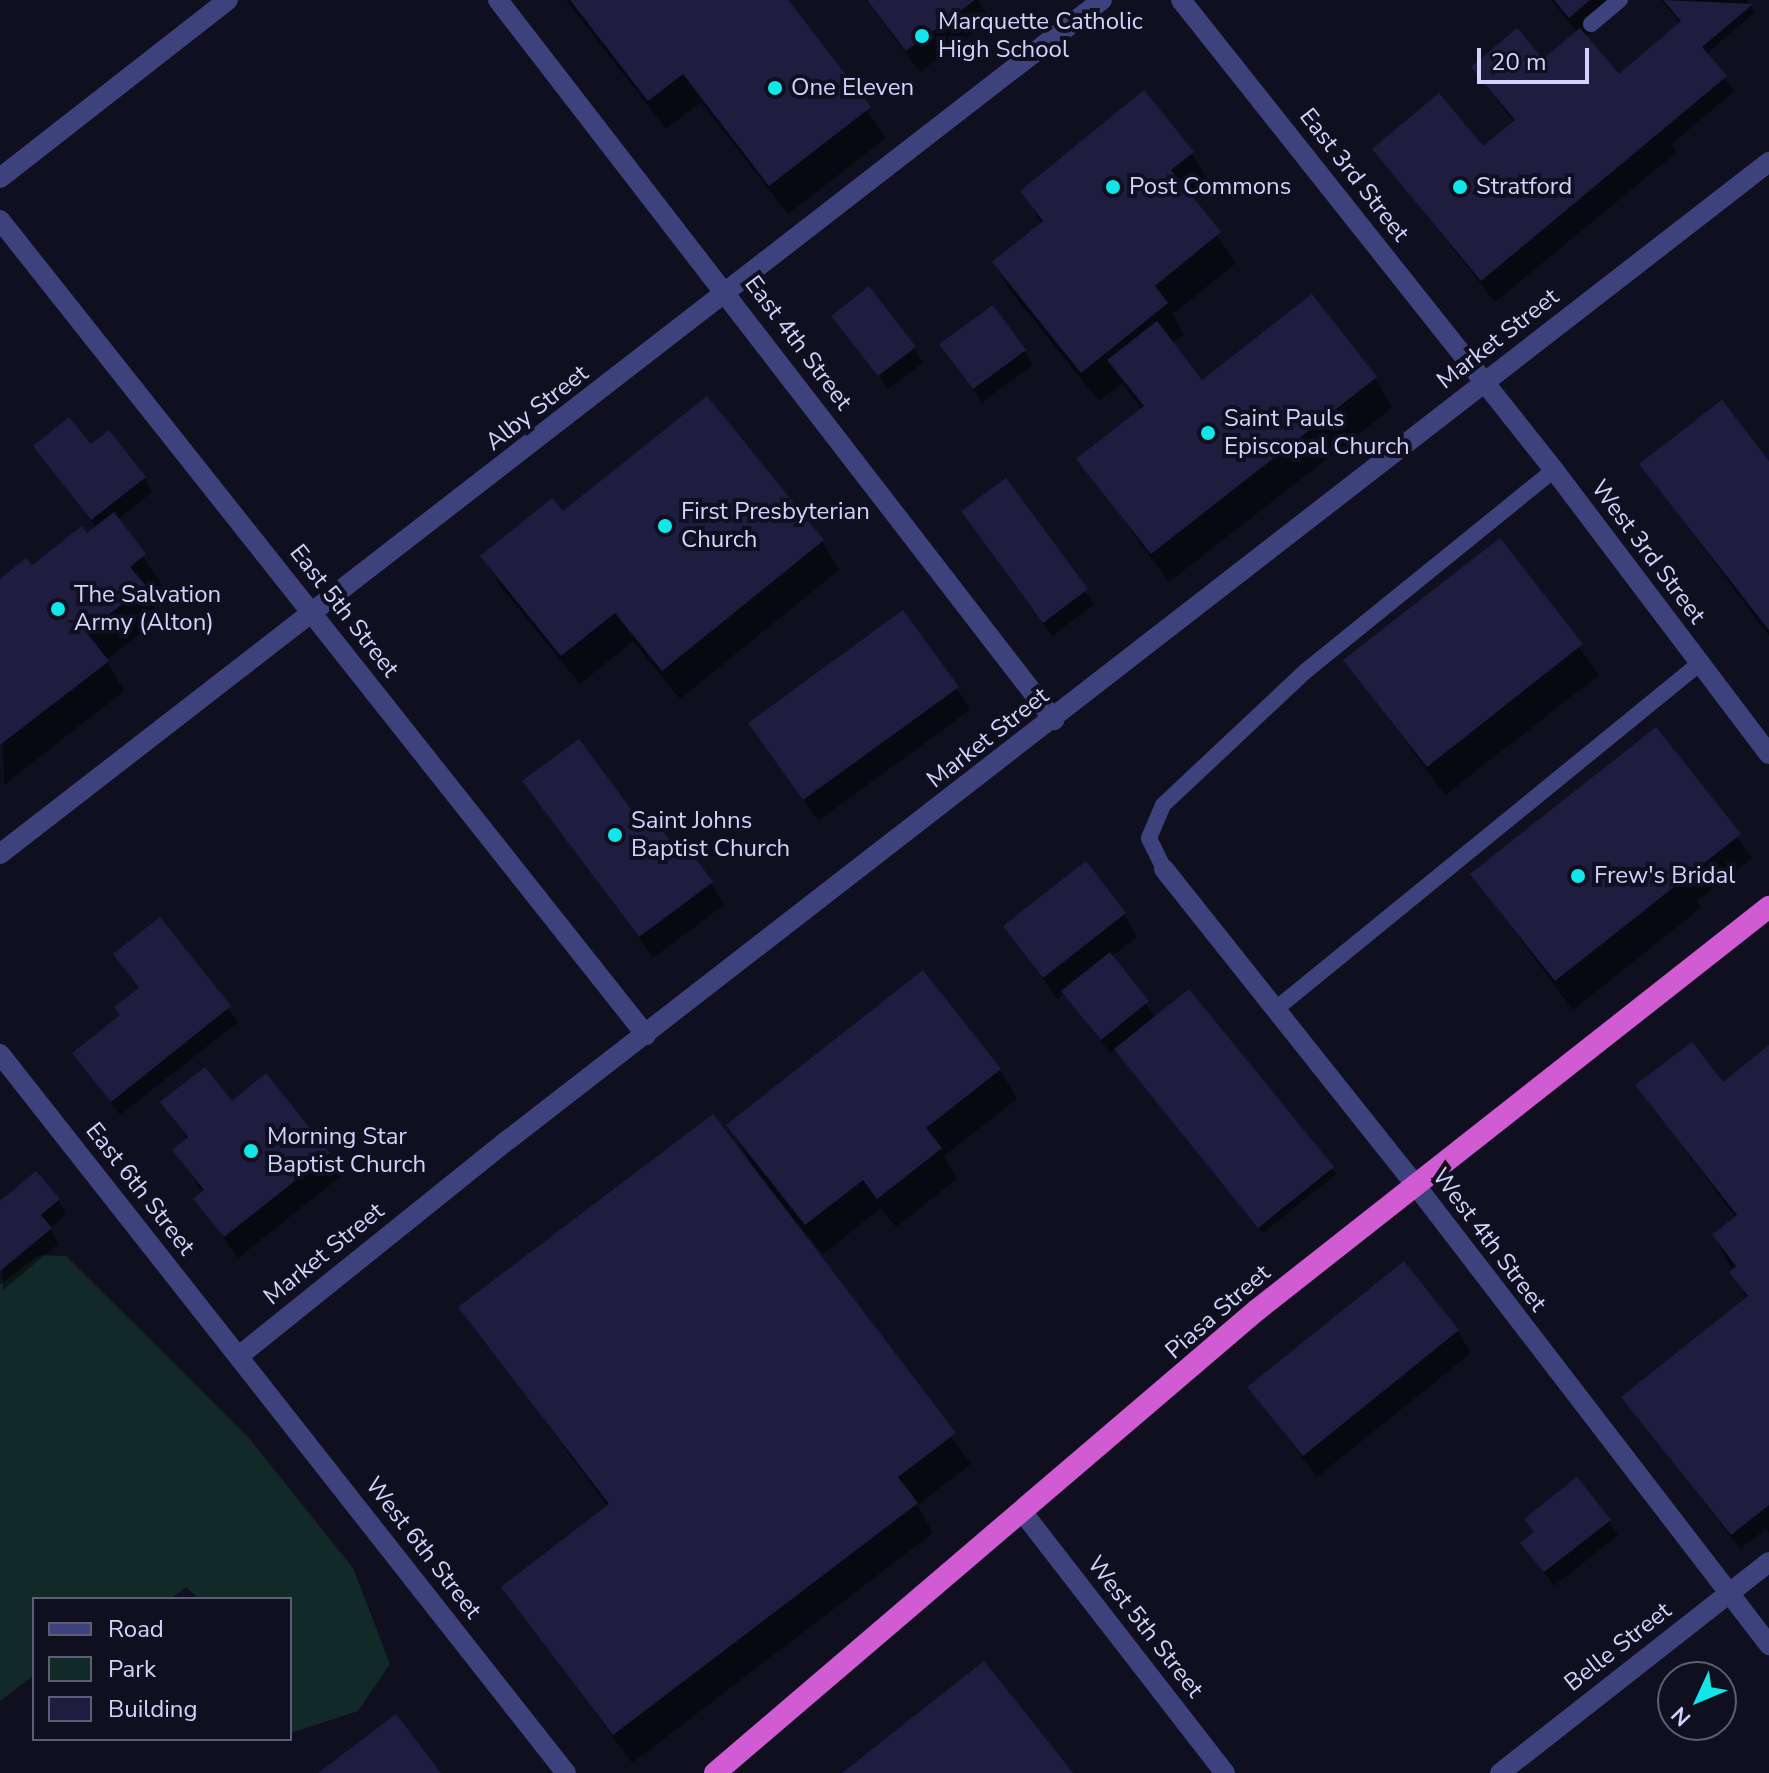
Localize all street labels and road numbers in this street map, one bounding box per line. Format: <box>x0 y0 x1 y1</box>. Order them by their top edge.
street label: East 3rd Street <box>1293 103 1415 247</box>
street label: East 4th Street <box>738 270 858 416</box>
street label: Market Street <box>1431 283 1565 395</box>
street label: Alby Street <box>480 359 594 457</box>
street label: West 3rd Street <box>1585 475 1711 629</box>
street label: East 5th Street <box>283 539 405 683</box>
street label: Market Street <box>921 682 1055 794</box>
street label: East 6th Street <box>79 1117 201 1261</box>
street label: West 4th Street <box>1426 1163 1552 1317</box>
street label: Market Street <box>258 1197 390 1311</box>
street label: Piasa Street <box>1160 1259 1276 1365</box>
street label: West 6th Street <box>359 1471 487 1625</box>
street label: West 5th Street <box>1081 1550 1209 1704</box>
street label: Belle Street <box>1559 1596 1677 1698</box>

